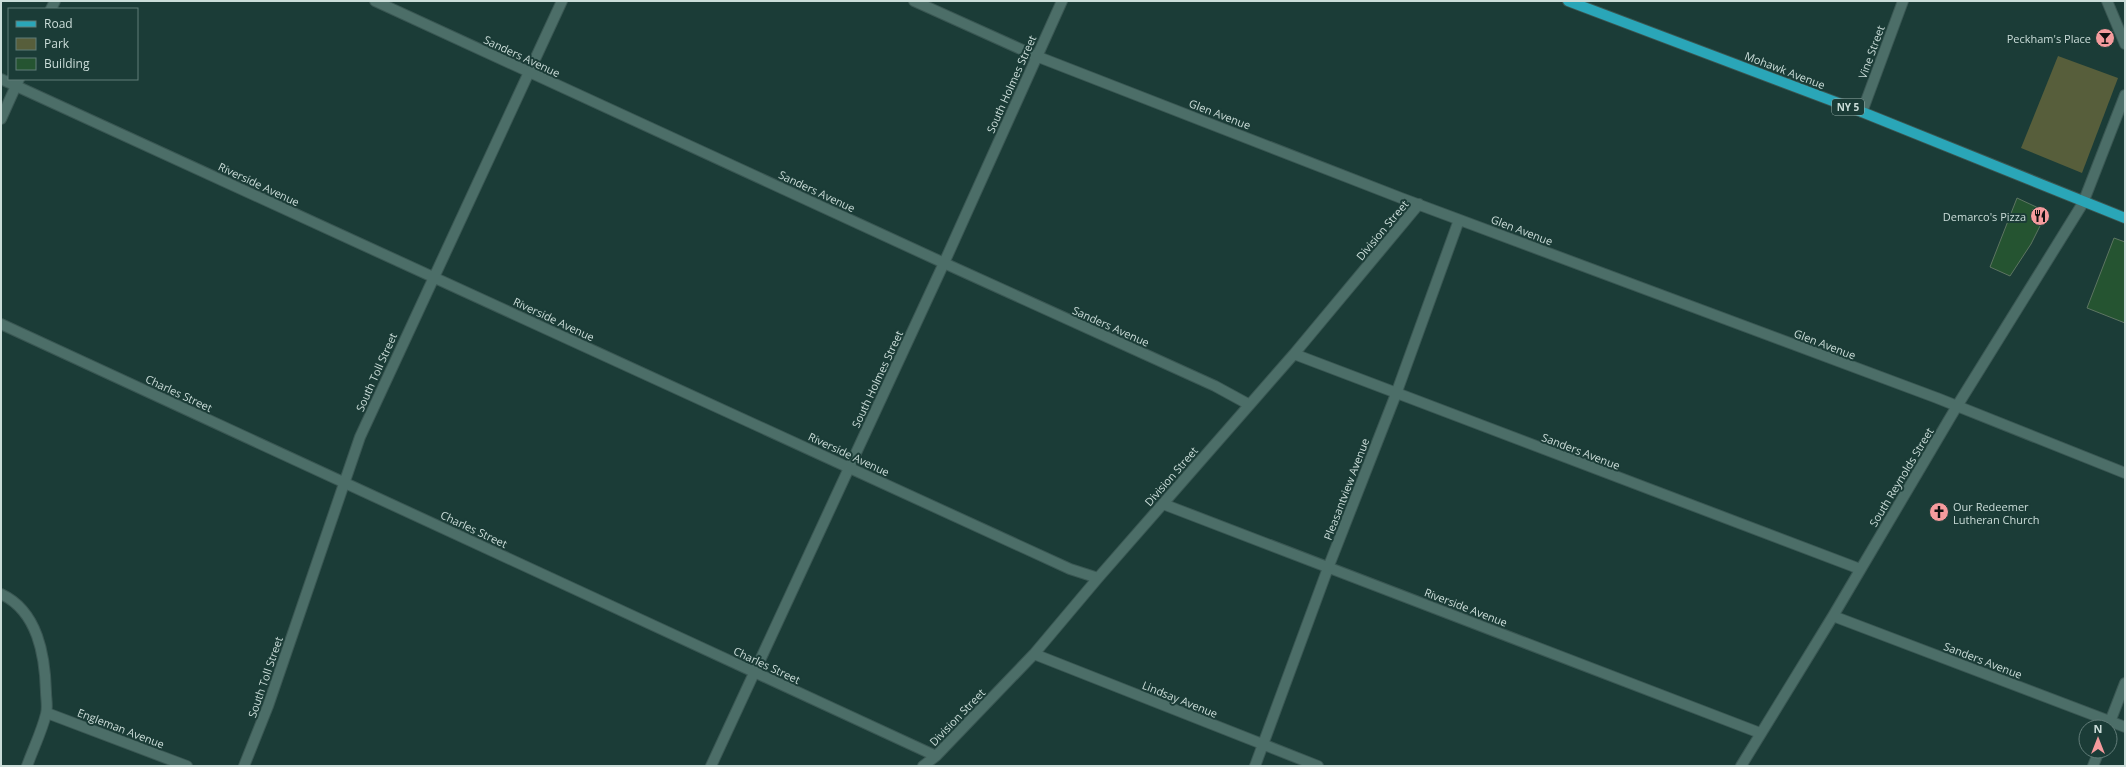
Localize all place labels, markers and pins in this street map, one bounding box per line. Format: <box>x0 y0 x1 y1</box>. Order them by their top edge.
bar icon: Peckham's Place <box>2094 27 2116 49</box>
place label: Peckham's Place <box>2007 31 2091 46</box>
restaurant icon: Demarco's Pizza <box>2029 205 2051 227</box>
place label: Demarco's Pizza <box>1943 209 2026 224</box>
place label: Our Redeemer Lutheran Church <box>1953 499 2039 527</box>
church icon: Our Redeemer Lutheran Church <box>1928 501 1950 523</box>

